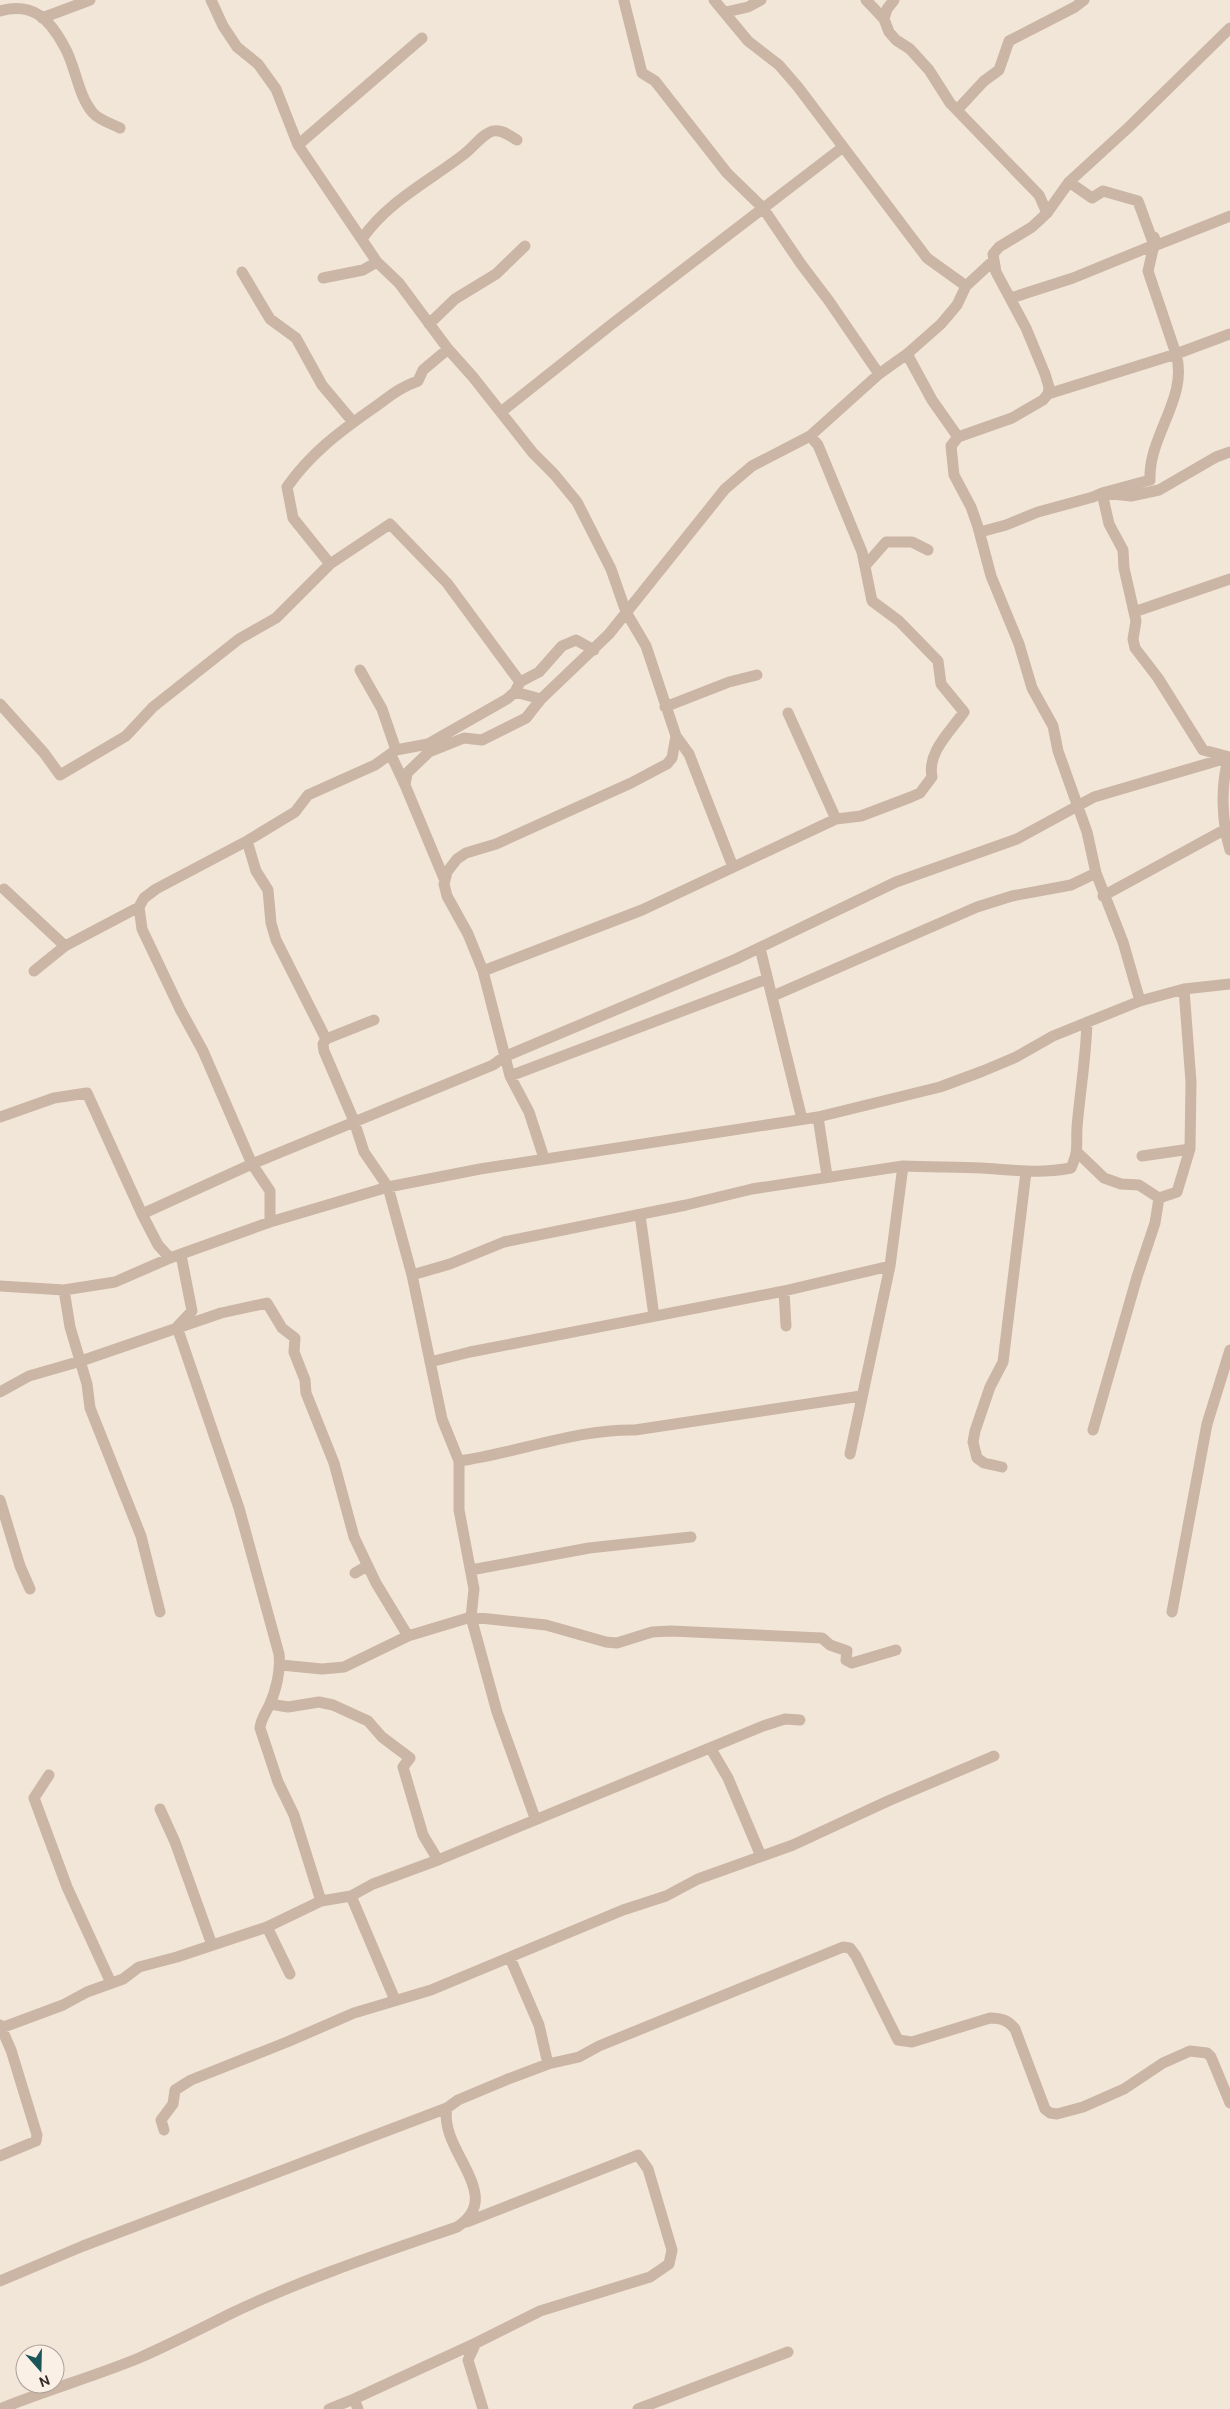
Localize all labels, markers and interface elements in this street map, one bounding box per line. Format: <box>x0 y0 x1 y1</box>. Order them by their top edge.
north arrow <box>15 2344 65 2394</box>
text: N <box>37 2372 52 2391</box>

